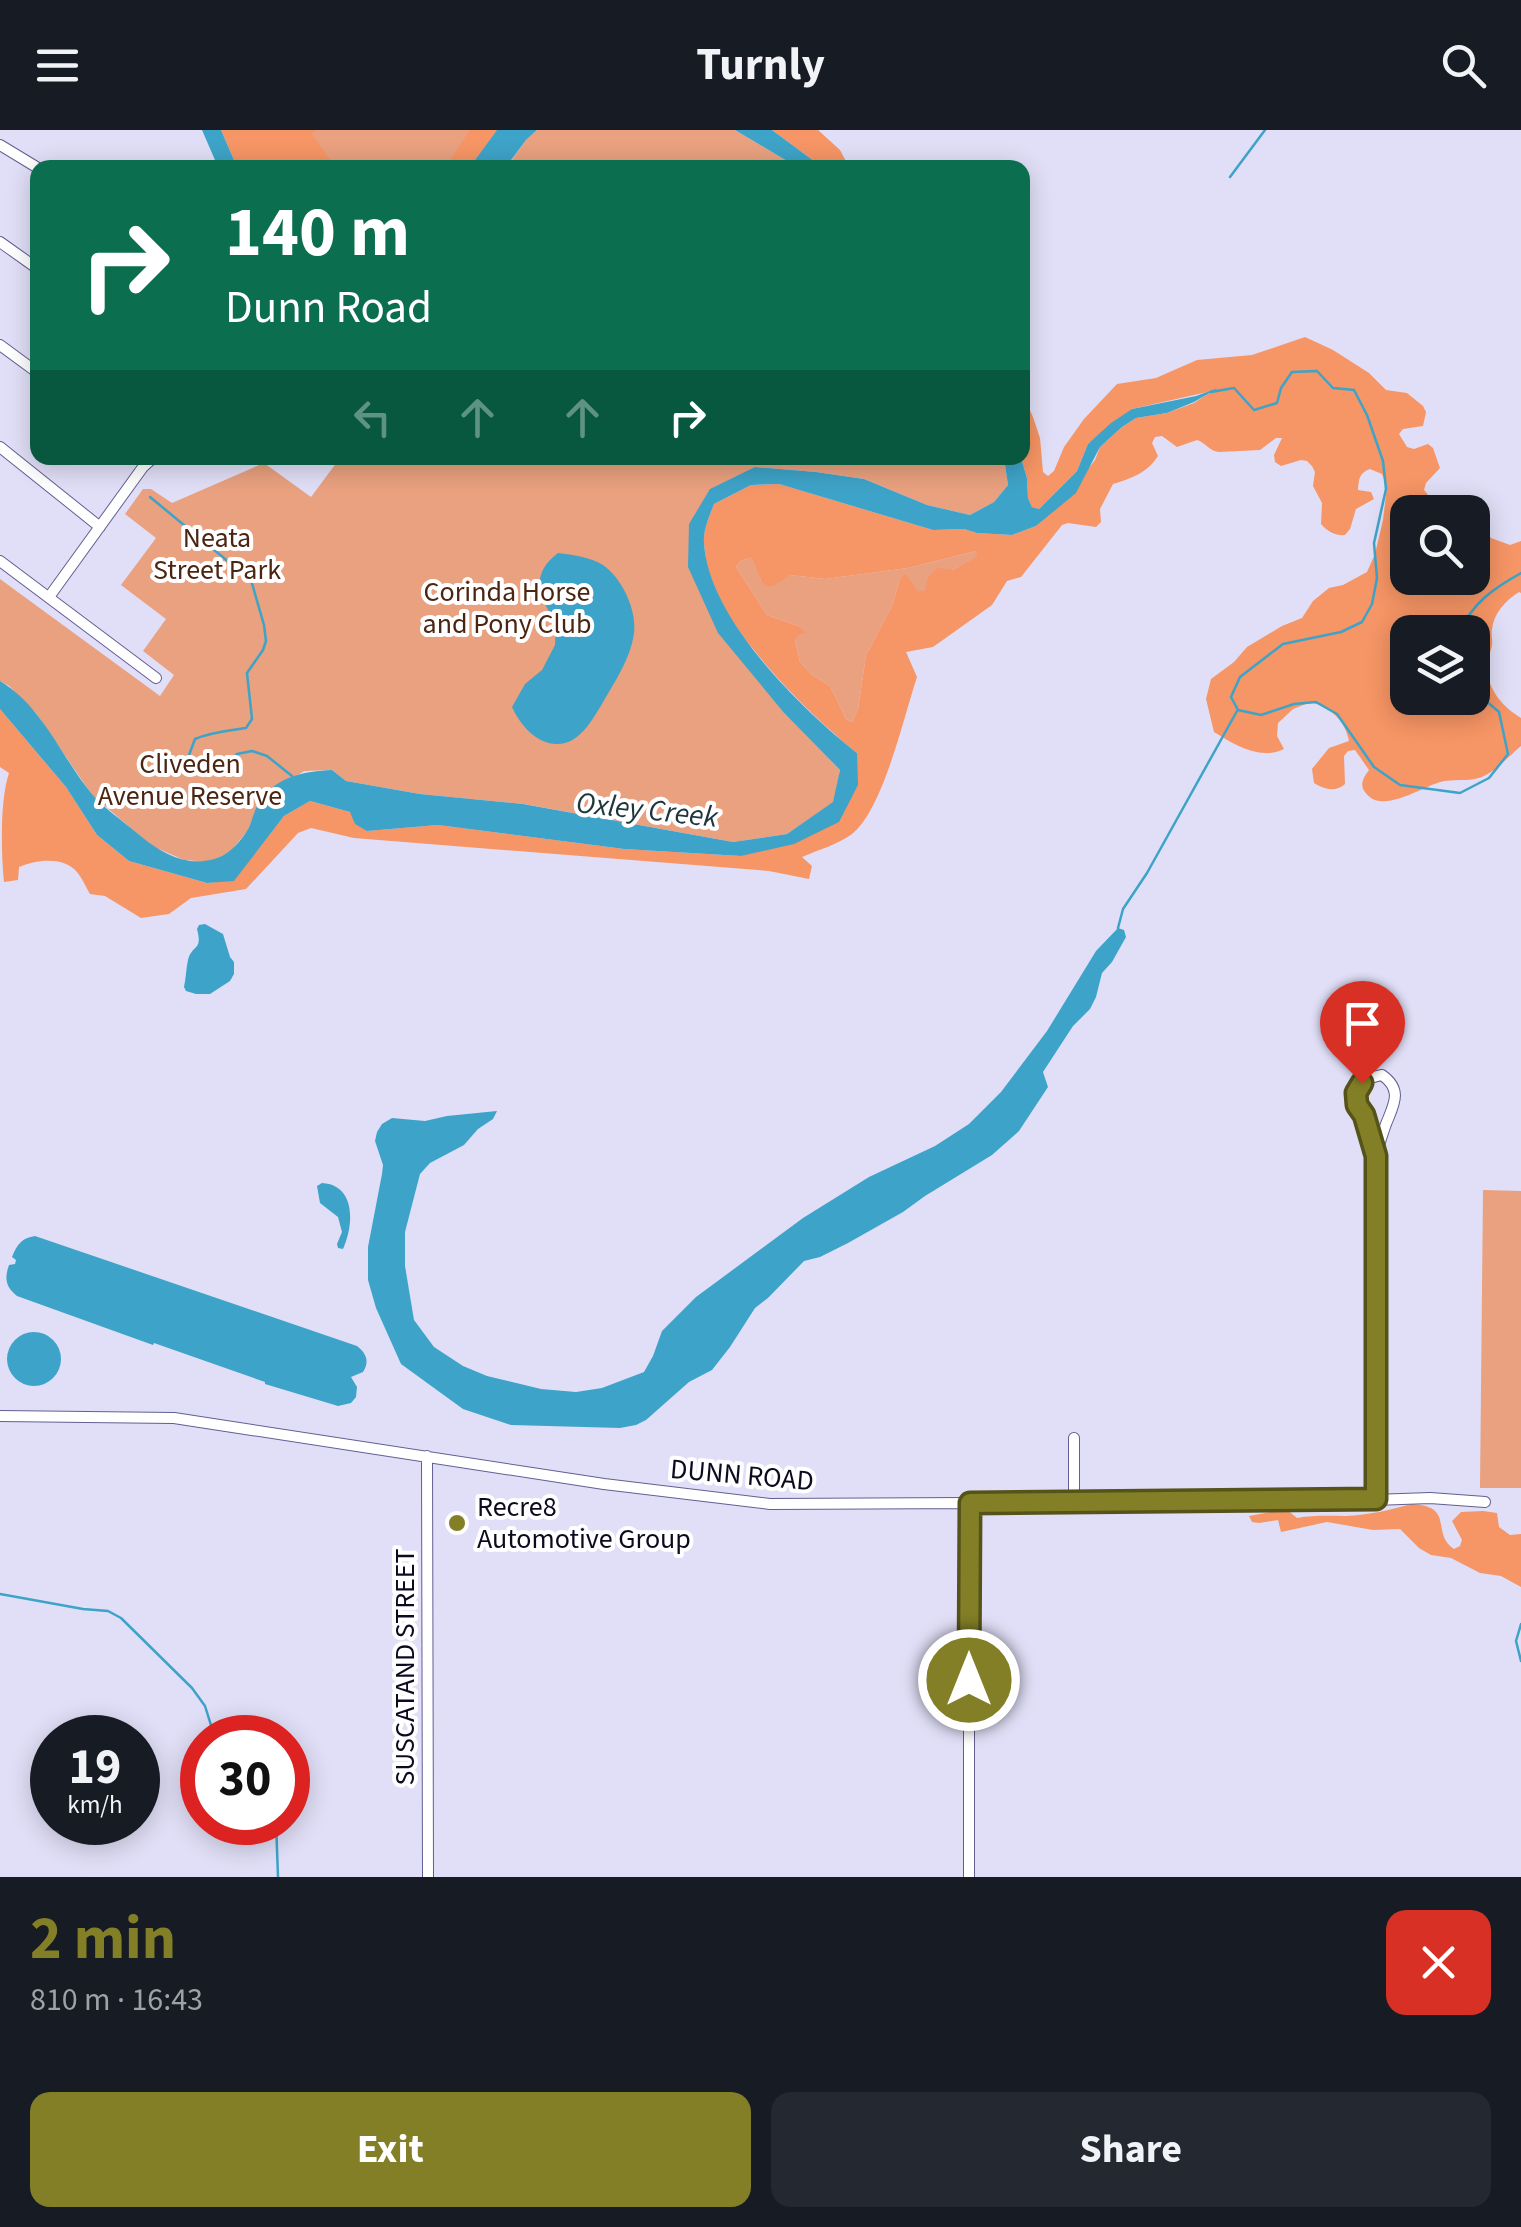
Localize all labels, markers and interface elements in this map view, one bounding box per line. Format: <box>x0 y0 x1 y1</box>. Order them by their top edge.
text: Turnly <box>696 33 825 97</box>
icon: menu <box>30 38 85 93</box>
icon: search <box>1436 38 1491 93</box>
text: 140 m <box>225 183 410 283</box>
icon: right <box>60 200 190 330</box>
text: Dunn Road <box>225 276 432 340</box>
icon: left <box>345 390 400 445</box>
icon: ahead <box>450 390 505 445</box>
icon: ahead <box>555 390 610 445</box>
icon: right <box>660 390 715 445</box>
map controls <box>1390 495 1490 715</box>
button: search <box>1390 495 1490 595</box>
park label: Neata Street Park <box>153 518 281 590</box>
park label: Corinda Horse and Pony Club <box>423 572 591 644</box>
button: layers <box>1390 615 1490 715</box>
park label: Cliveden Avenue Reserve <box>98 744 282 816</box>
water label: Oxley Creek <box>574 781 721 839</box>
pin <box>1320 981 1405 1084</box>
icon: arrive <box>1335 996 1390 1051</box>
street label: DUNN ROAD <box>669 1449 815 1501</box>
place label: Recre8 Automotive Group <box>477 1487 691 1559</box>
marker: Recre8 Automotive Group <box>446 1512 468 1534</box>
street label: SUSCATAND STREET <box>385 1548 425 1786</box>
position arrow <box>917 1628 1021 1732</box>
speed limit sign: 30 <box>180 1715 310 1845</box>
text: 19 <box>69 1732 121 1803</box>
text: km/h <box>67 1787 123 1823</box>
text: 2 min <box>30 1897 176 1982</box>
button: close <box>1386 1910 1491 2015</box>
text: 810 m · 16:43 <box>30 1977 203 2023</box>
button: Exit <box>30 2092 751 2207</box>
button: Share <box>771 2092 1491 2207</box>

